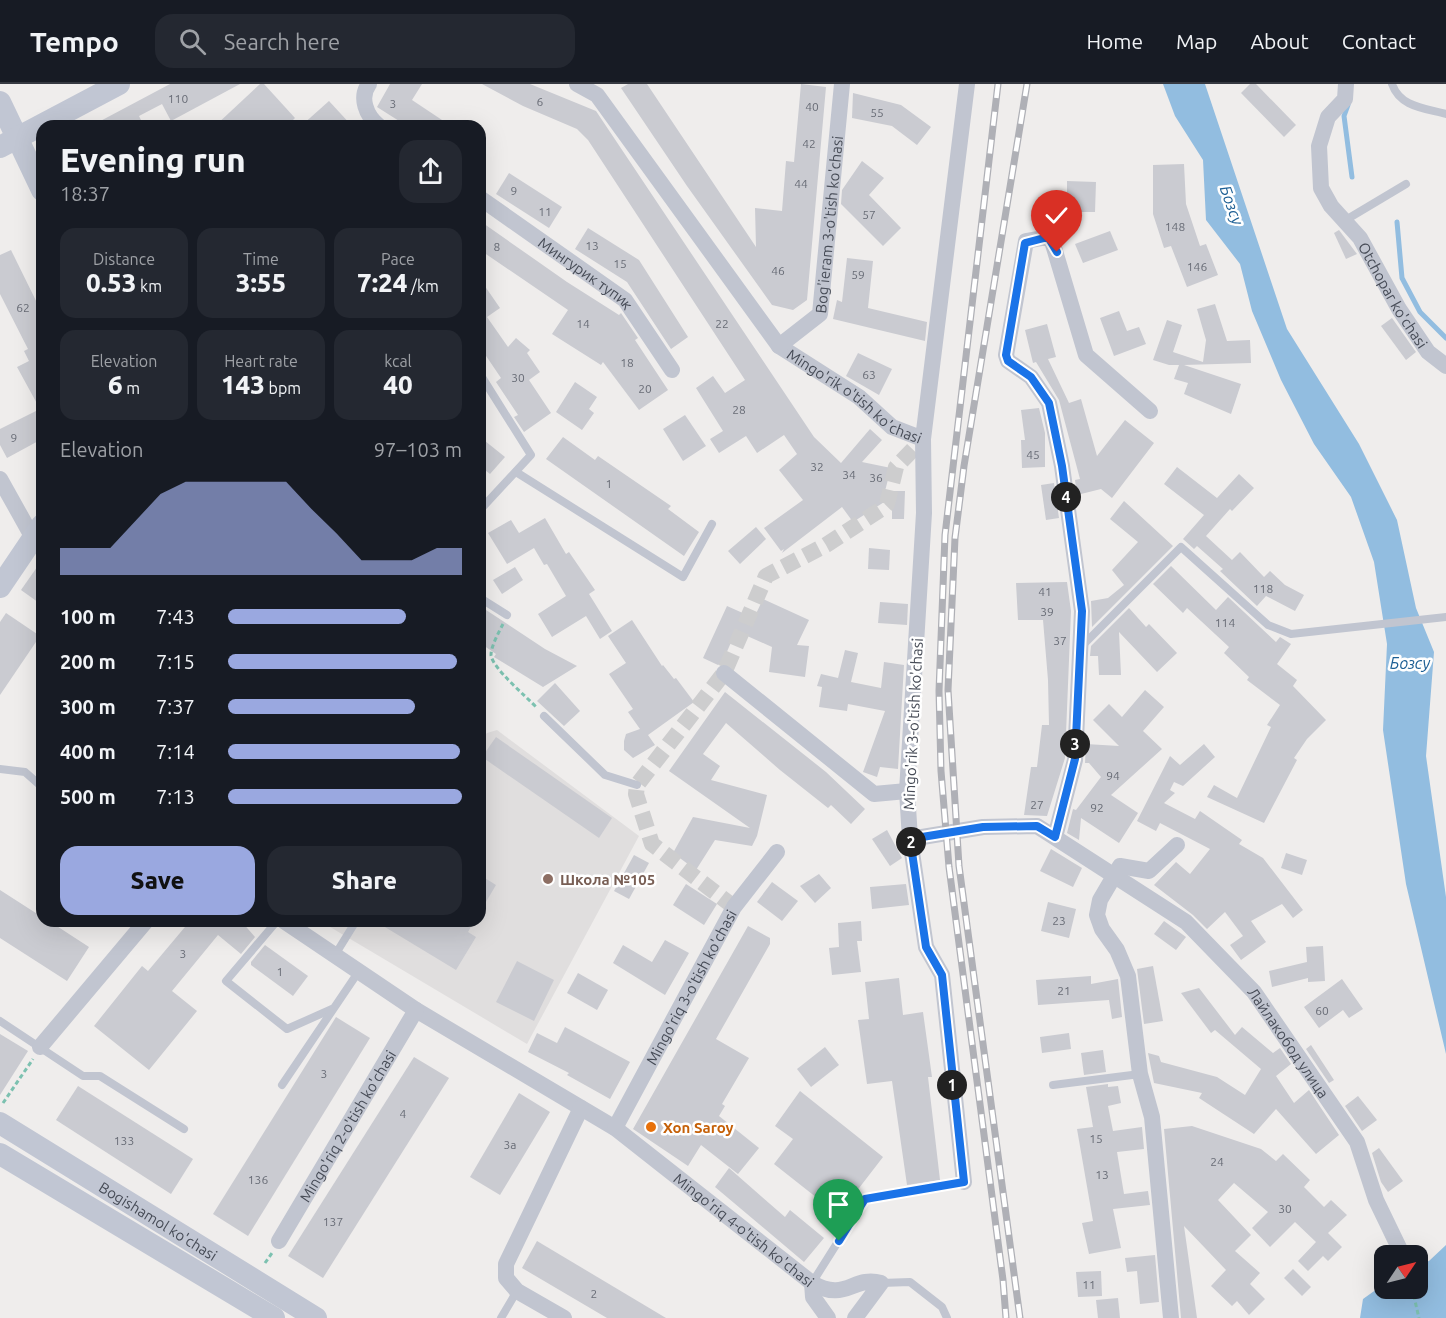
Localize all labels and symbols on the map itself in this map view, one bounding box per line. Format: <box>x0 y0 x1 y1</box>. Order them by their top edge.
house number: 110 <box>168 92 188 105</box>
house number: 6 <box>537 95 544 108</box>
house number: 3 <box>390 97 396 110</box>
house number: 40 <box>805 100 819 113</box>
house number: 55 <box>870 106 884 119</box>
street label: Bog'ieram 3-o'tish ko'chasi <box>812 135 846 314</box>
house number: 42 <box>802 137 816 150</box>
house number: 44 <box>794 177 808 190</box>
water label: Бозсу <box>1217 183 1248 227</box>
house number: 9 <box>511 184 517 197</box>
pin <box>1031 190 1082 252</box>
house number: 11 <box>538 205 552 218</box>
house number: 57 <box>862 208 876 221</box>
house number: 148 <box>1165 220 1185 233</box>
street label: Мингурик тупик <box>535 233 637 312</box>
house number: 13 <box>585 239 599 252</box>
street label: Otchopar ko'chasi <box>1355 239 1431 351</box>
house number: 8 <box>494 240 501 253</box>
house number: 15 <box>613 257 627 270</box>
house number: 146 <box>1187 260 1207 273</box>
house number: 46 <box>771 264 785 277</box>
house number: 59 <box>851 268 865 281</box>
house number: 62 <box>16 301 30 314</box>
house number: 14 <box>576 317 590 330</box>
house number: 22 <box>715 317 729 330</box>
street label: Mingo'rik o'tish ko'chasi <box>784 345 924 446</box>
house number: 18 <box>620 356 634 369</box>
house number: 63 <box>862 368 876 381</box>
house number: 30 <box>511 371 525 384</box>
house number: 20 <box>638 382 652 395</box>
house number: 28 <box>732 403 746 416</box>
house number: 9 <box>11 431 17 444</box>
house number: 45 <box>1026 448 1040 461</box>
house number: 32 <box>810 460 824 473</box>
house number: 34 <box>842 468 856 481</box>
house number: 36 <box>869 471 883 484</box>
house number: 1 <box>606 477 612 490</box>
pin: 4 <box>1051 482 1081 512</box>
house number: 118 <box>1253 582 1273 595</box>
house number: 41 <box>1038 585 1052 598</box>
house number: 39 <box>1040 605 1054 618</box>
house number: 114 <box>1215 616 1235 629</box>
house number: 37 <box>1053 634 1067 647</box>
street label: Mingo'rik 3-o'tish ko'chasi <box>900 638 926 810</box>
water label: Бозсу <box>1390 654 1431 672</box>
pin: 3 <box>1060 729 1090 759</box>
house number: 94 <box>1106 769 1120 782</box>
house number: 27 <box>1030 798 1044 811</box>
house number: 92 <box>1090 801 1104 814</box>
pin: 2 <box>896 827 926 857</box>
place label: Школа №105 <box>560 871 655 888</box>
marker: Школа №105 <box>541 872 555 886</box>
street label: Mingo'riq 3-o'tish ko'chasi <box>642 907 739 1068</box>
house number: 23 <box>1052 914 1066 927</box>
house number: 3 <box>180 947 186 960</box>
house number: 1 <box>277 965 283 978</box>
house number: 21 <box>1057 984 1071 997</box>
street label: Лайлакобод улица <box>1245 984 1333 1101</box>
house number: 60 <box>1315 1004 1329 1017</box>
street label: Mingo'riq 2-o'tish ko'chasi <box>296 1047 399 1205</box>
house number: 3 <box>321 1067 327 1080</box>
pin: 1 <box>937 1070 967 1100</box>
house number: 4 <box>400 1107 407 1120</box>
place label: Xon Saroy <box>663 1119 734 1136</box>
marker: Xon Saroy <box>644 1120 658 1134</box>
house number: 15 <box>1089 1132 1103 1145</box>
house number: 133 <box>114 1134 134 1147</box>
house number: 3а <box>504 1138 516 1151</box>
house number: 24 <box>1210 1155 1224 1168</box>
house number: 13 <box>1095 1168 1109 1181</box>
street label: Mingo'riq 4-o'tish ko'chasi <box>671 1169 818 1290</box>
house number: 136 <box>248 1173 268 1186</box>
street label: Bogishamol ko'chasi <box>96 1178 220 1263</box>
pin <box>813 1179 864 1241</box>
house number: 30 <box>1278 1202 1292 1215</box>
house number: 137 <box>323 1215 343 1228</box>
north arrow <box>1374 1245 1428 1299</box>
house number: 11 <box>1082 1278 1096 1291</box>
house number: 2 <box>591 1287 597 1300</box>

